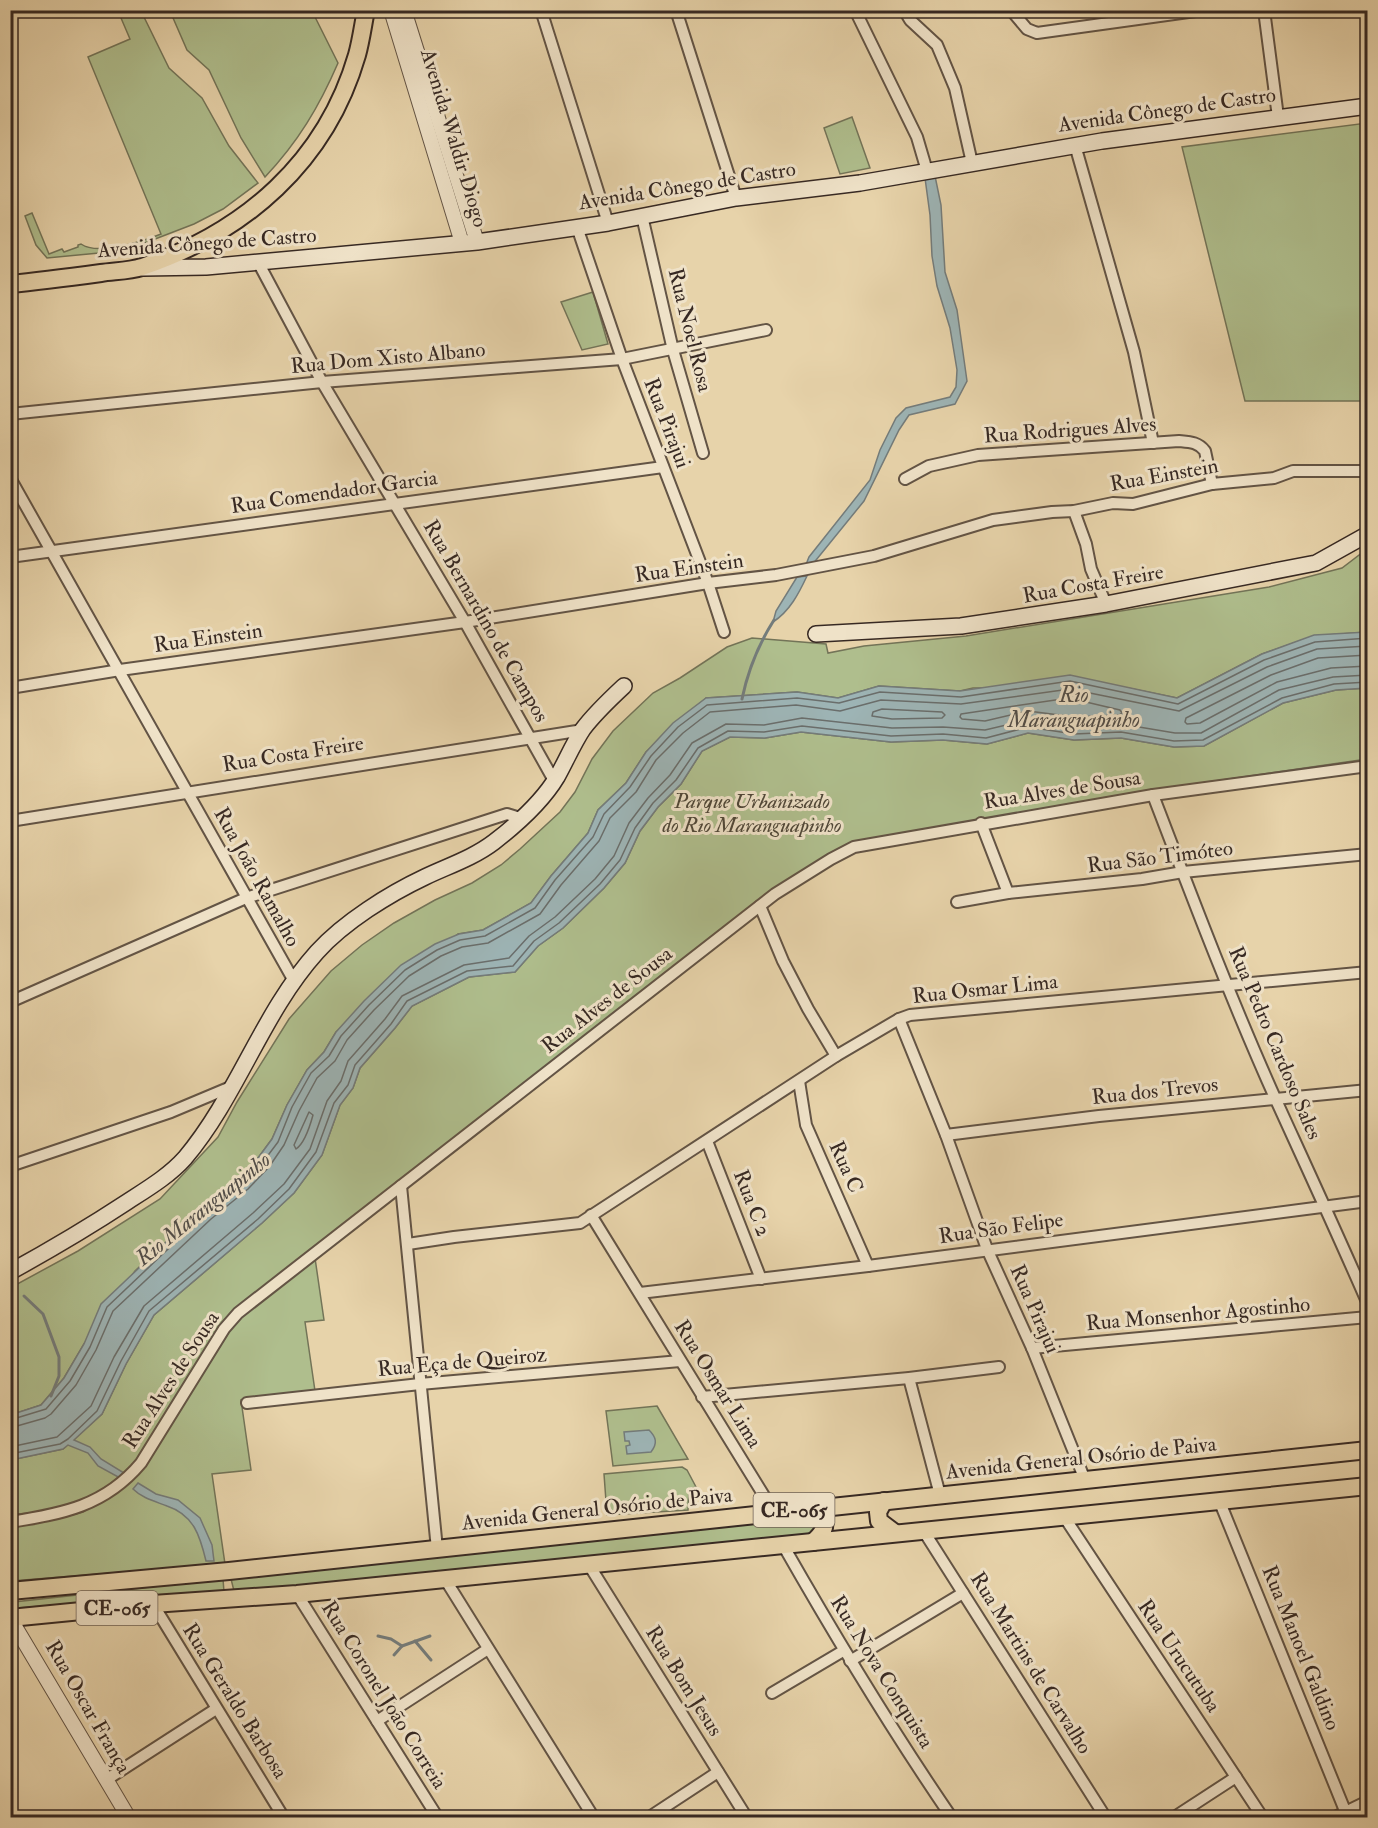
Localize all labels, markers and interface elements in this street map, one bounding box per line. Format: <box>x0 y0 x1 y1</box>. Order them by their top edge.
street label: Avenida Waldir Diogo <box>414 45 494 230</box>
street label: Avenida Cônego de Castro <box>1055 81 1278 139</box>
street label: Avenida Cônego de Castro <box>576 155 797 217</box>
street label: Avenida Cônego de Castro <box>96 222 317 264</box>
street label: Rua Noel Rosa <box>662 265 718 395</box>
street label: Rua Dom Xisto Albano <box>289 336 487 380</box>
street label: Rua Pirajui <box>637 374 697 472</box>
street label: Rua Rodrigues Alves <box>983 411 1157 449</box>
street label: Rua Einstein <box>1108 452 1220 498</box>
street label: Rua Comendador Garcia <box>229 464 439 520</box>
street label: Rua Bernardino de Campos <box>417 515 555 727</box>
street label: Rua Einstein <box>633 547 745 589</box>
street label: Rua Costa Freire <box>1020 558 1166 610</box>
street label: Rua Einstein <box>152 617 264 659</box>
water label: Rio Maranguapinho <box>1006 681 1140 734</box>
street label: Rua Costa Freire <box>220 729 366 778</box>
street label: Rua Alves de Sousa <box>982 764 1143 816</box>
park label: Parque Urbanizado do Rio Maranguapinho <box>661 788 842 839</box>
street label: Rua João Ramalho <box>208 803 306 951</box>
street label: Rua São Timóteo <box>1086 835 1234 879</box>
street label: Rua Alves de Sousa <box>536 940 678 1059</box>
street label: Rua Pedro Cardoso Sales <box>1222 942 1328 1144</box>
street label: Rua Osmar Lima <box>911 968 1059 1010</box>
street label: Rua dos Trevos <box>1091 1071 1219 1111</box>
street label: Rua C <box>823 1137 869 1197</box>
water label: Rio Maranguapinho <box>129 1146 276 1273</box>
street label: Rua C 2 <box>727 1166 777 1240</box>
street label: Rua São Felipe <box>937 1206 1065 1250</box>
street label: Rua Pirajui <box>1003 1260 1067 1358</box>
street label: Rua Monsenhor Agostinho <box>1085 1291 1311 1337</box>
street label: Rua Alves de Sousa <box>116 1306 226 1454</box>
street label: Rua Osmar Lima <box>668 1315 768 1453</box>
street label: Rua Eça de Queiroz <box>376 1341 548 1383</box>
street label: Avenida General Osório de Paiva <box>943 1430 1218 1486</box>
street label: Avenida General Osório de Paiva <box>459 1481 734 1537</box>
road number: CE-065 <box>754 1493 834 1527</box>
street label: Rua Manoel Galdino <box>1256 1562 1346 1734</box>
street label: Rua Martins de Carvalho <box>964 1567 1098 1759</box>
road number: CE-065 <box>76 1591 158 1625</box>
street label: Rua Nova Conquista <box>824 1591 940 1754</box>
street label: Rua Urucutuba <box>1131 1594 1227 1718</box>
street label: Rua Coronel João Correia <box>315 1596 453 1794</box>
street label: Rua Geraldo Barbosa <box>176 1618 294 1784</box>
street label: Rua Bom Jesus <box>639 1621 729 1741</box>
street label: Rua Oscar França <box>39 1636 137 1779</box>

